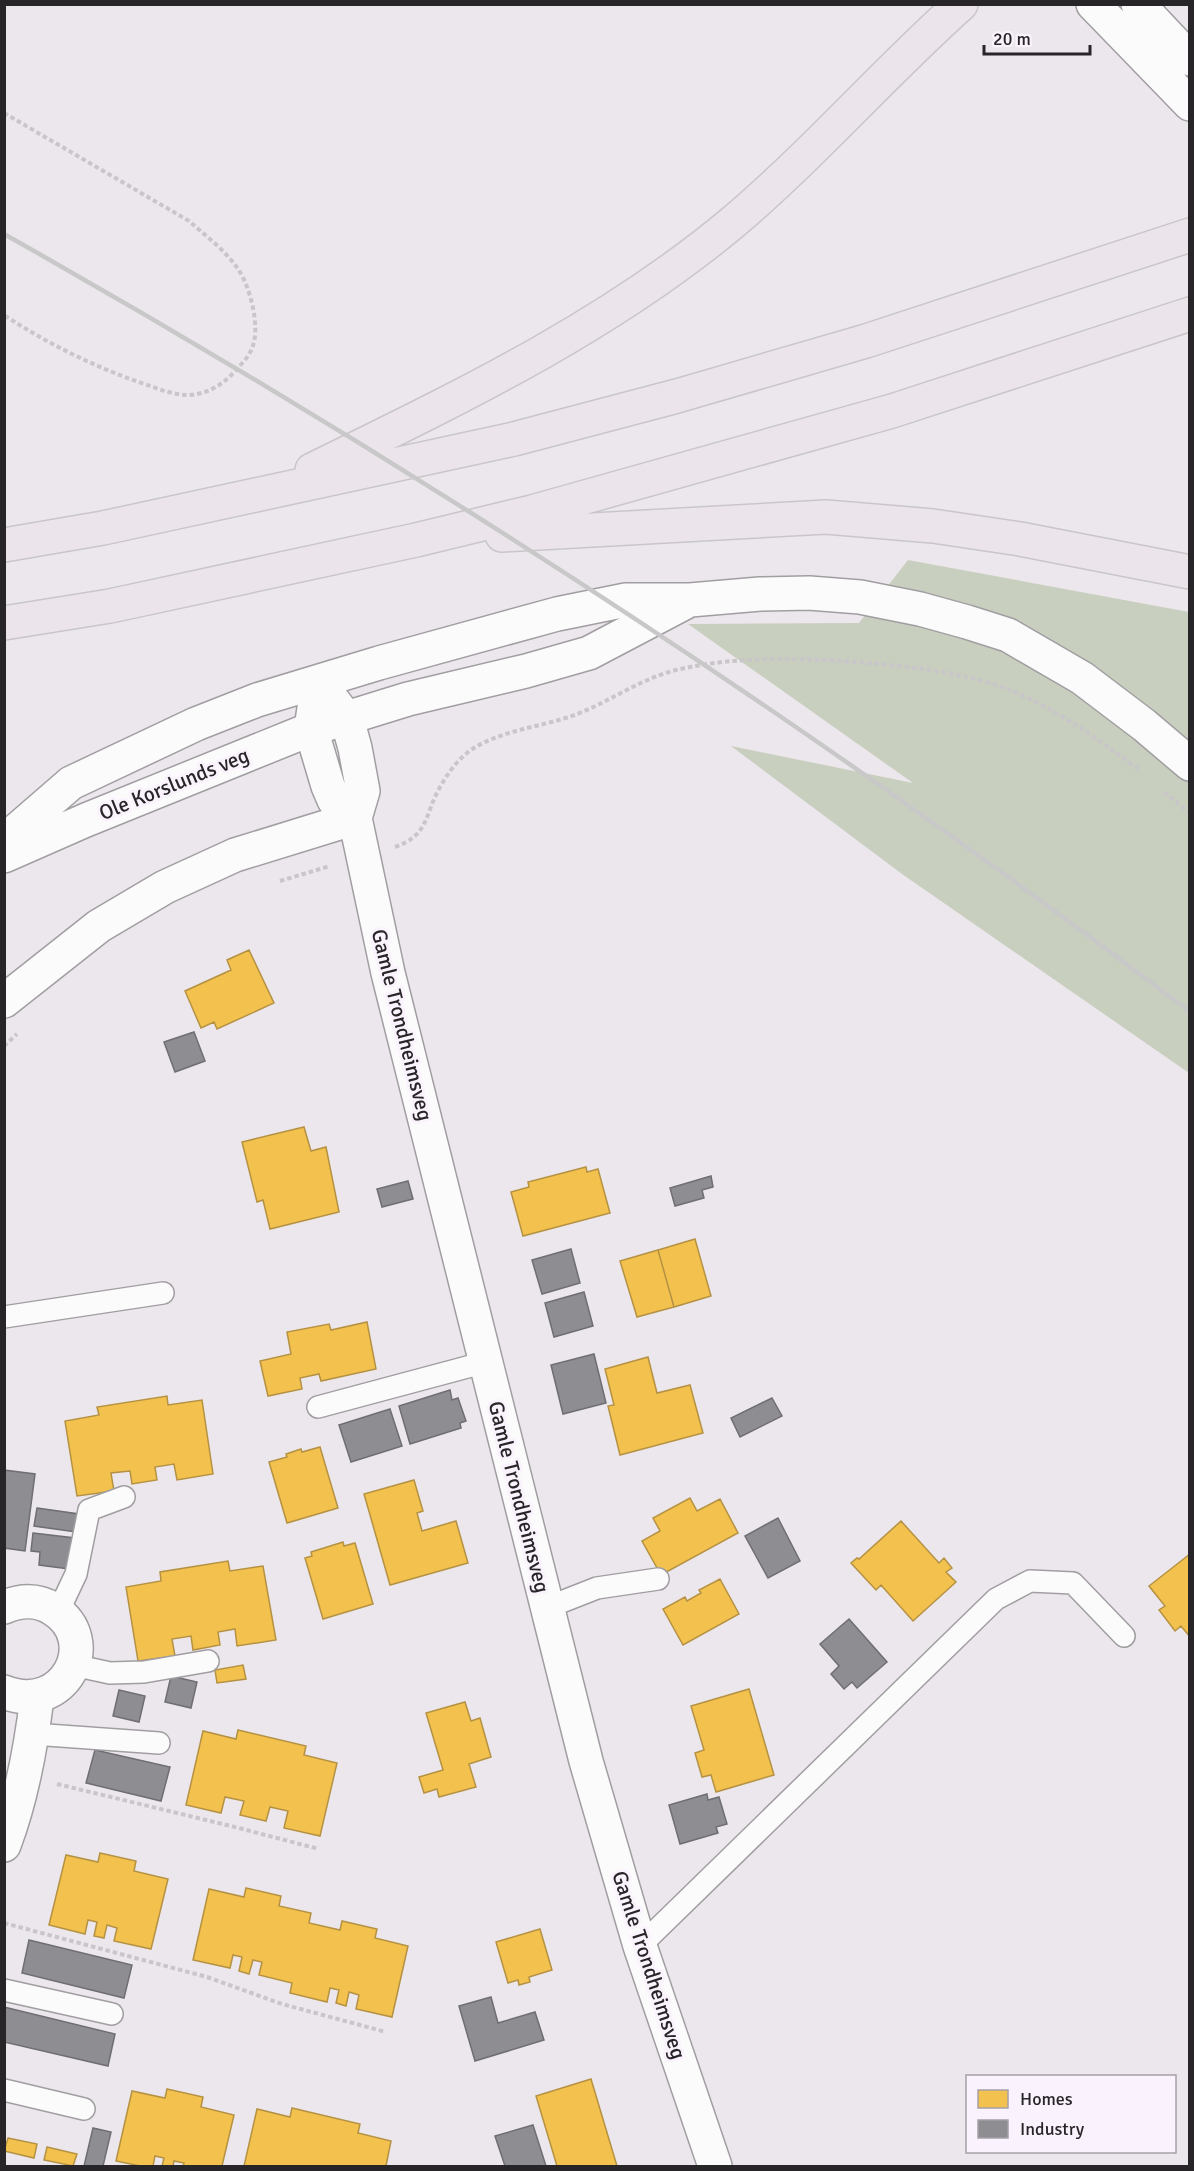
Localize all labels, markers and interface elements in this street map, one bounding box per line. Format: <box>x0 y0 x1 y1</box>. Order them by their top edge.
scale bar <box>984 18 1090 56</box>
text: 20 m <box>993 28 1031 50</box>
street label: Ole Korslunds veg <box>95 742 253 826</box>
street label: Gamle Trondheimsveg <box>366 927 438 1123</box>
street label: Gamle Trondheimsveg <box>483 1399 555 1595</box>
street label: Gamle Trondheimsveg <box>606 1868 692 2062</box>
legend <box>966 2075 1176 2153</box>
text: Homes <box>1020 2088 1073 2110</box>
text: Industry <box>1020 2118 1085 2140</box>

